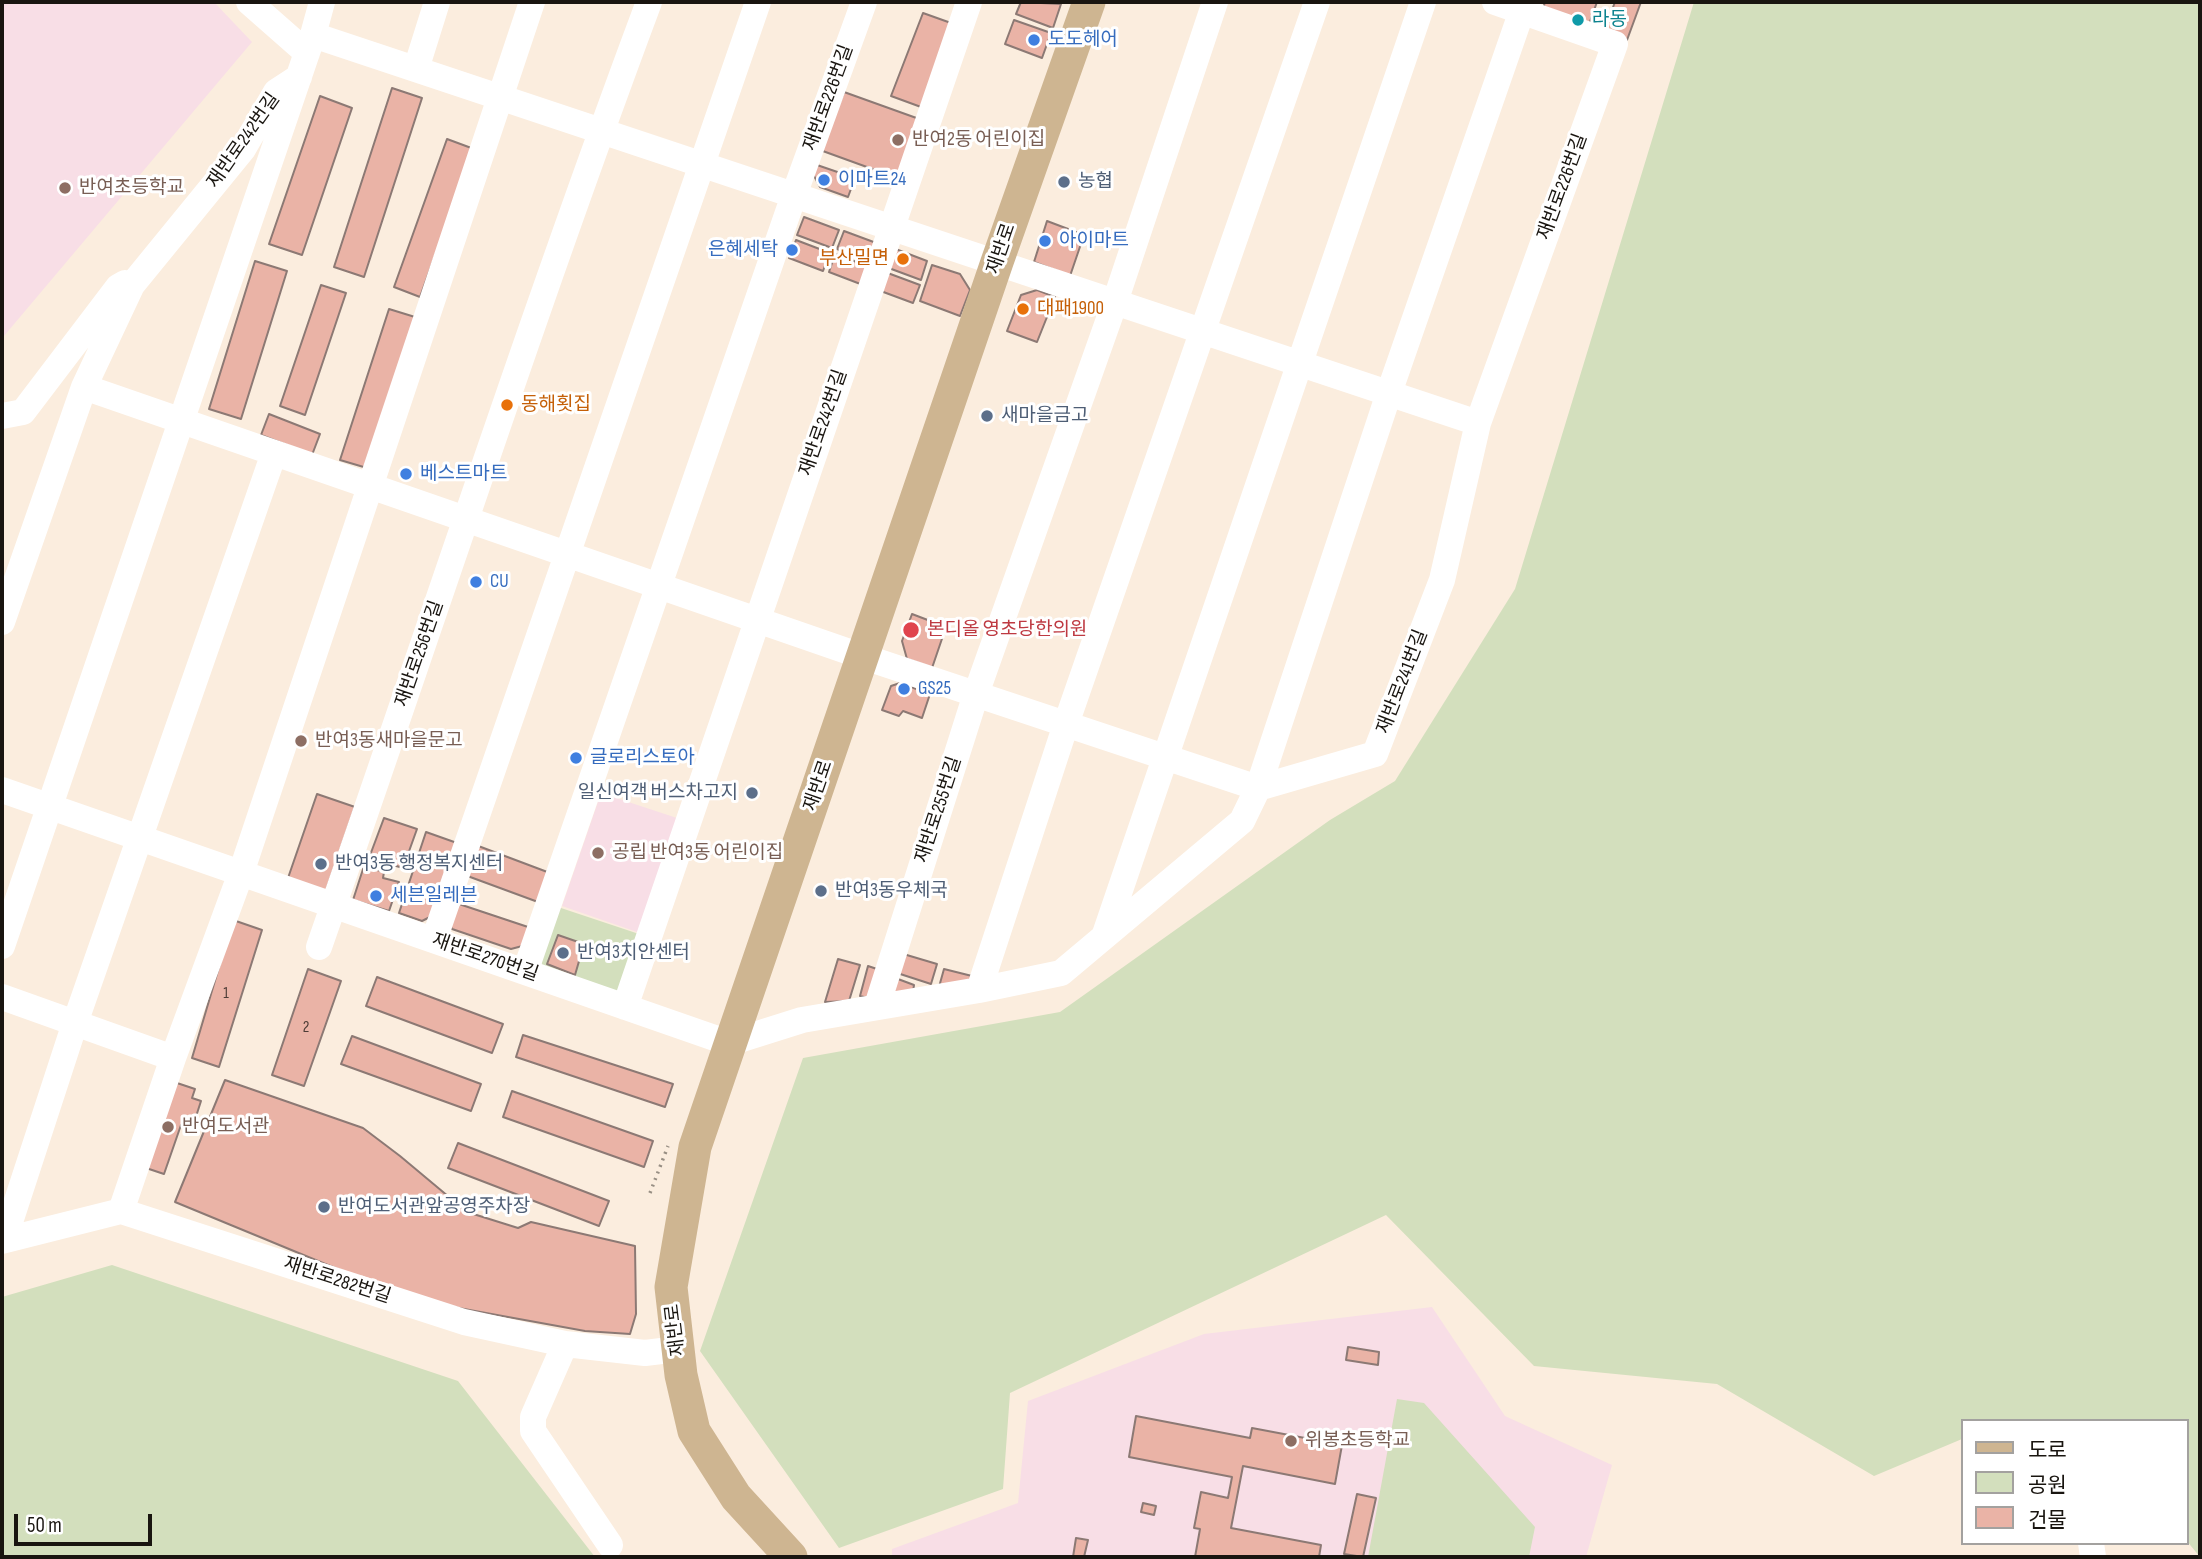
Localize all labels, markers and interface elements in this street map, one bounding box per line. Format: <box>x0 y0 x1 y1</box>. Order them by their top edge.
place label: 라동 <box>1592 9 1627 31</box>
marker: 라동 <box>1570 12 1586 28</box>
place label: 도도헤어 <box>1048 29 1118 51</box>
marker: 도도헤어 <box>1026 32 1042 48</box>
street label: 재반로226번길 <box>799 42 859 154</box>
street label: 재반로242번길 <box>203 89 285 193</box>
place label: 반여2동 어린이집 <box>912 129 1045 151</box>
street label: 재반로226번길 <box>1533 131 1593 243</box>
marker: 반여2동 어린이집 <box>890 132 906 148</box>
place label: 이마트24 <box>838 169 906 191</box>
place label: 농협 <box>1078 171 1113 193</box>
marker: 이마트24 <box>816 172 832 188</box>
marker: 농협 <box>1056 174 1072 190</box>
place label: 반여초등학교 <box>79 177 184 199</box>
marker: 반여초등학교 <box>57 180 73 196</box>
street label: 재반로 <box>983 220 1021 278</box>
place label: 아이마트 <box>1059 230 1129 252</box>
marker: 아이마트 <box>1037 233 1053 249</box>
place label: 은혜세탁 <box>708 239 778 261</box>
marker: 은혜세탁 <box>784 242 800 258</box>
place label: 부산밀면 <box>819 248 889 270</box>
marker: 부산밀면 <box>895 251 911 267</box>
place label: 대패1900 <box>1037 298 1104 320</box>
marker: 대패1900 <box>1015 301 1031 317</box>
street label: 재반로242번길 <box>795 367 853 479</box>
place label: 동해횟집 <box>521 394 591 416</box>
marker: 동해횟집 <box>499 397 515 413</box>
place label: 새마을금고 <box>1001 405 1088 427</box>
marker: 새마을금고 <box>979 408 995 424</box>
place label: 베스트마트 <box>420 463 507 485</box>
marker: 베스트마트 <box>398 466 414 482</box>
place label: CU <box>490 571 509 593</box>
marker: CU <box>468 574 484 590</box>
street label: 재반로256번길 <box>391 598 449 710</box>
place label: 본디올 영초당한의원 <box>927 619 1087 641</box>
marker: 본디올 영초당한의원 <box>901 620 921 640</box>
street label: 재반로241번길 <box>1373 627 1433 737</box>
place label: GS25 <box>918 678 951 700</box>
marker: GS25 <box>896 681 912 697</box>
place label: 반여3동새마을문고 <box>315 730 463 752</box>
marker: 반여3동새마을문고 <box>293 733 309 749</box>
place label: 글로리스토아 <box>590 747 695 769</box>
marker: 글로리스토아 <box>568 750 584 766</box>
street label: 재반로255번길 <box>911 754 967 866</box>
street label: 재반로 <box>800 757 838 815</box>
place label: 일신여객 버스차고지 <box>578 782 738 804</box>
marker: 일신여객 버스차고지 <box>744 785 760 801</box>
place label: 공립 반여3동 어린이집 <box>612 842 783 864</box>
marker: 공립 반여3동 어린이집 <box>590 845 606 861</box>
place label: 반여3동 행정복지센터 <box>335 853 503 875</box>
marker: 반여3동 행정복지센터 <box>313 856 329 872</box>
place label: 반여3동우체국 <box>835 880 948 902</box>
marker: 반여3동우체국 <box>813 883 829 899</box>
place label: 세븐일레븐 <box>390 885 477 907</box>
marker: 세븐일레븐 <box>368 888 384 904</box>
street label: 재반로270번길 <box>429 929 541 987</box>
place label: 반여3치안센터 <box>577 942 690 964</box>
marker: 반여3치안센터 <box>555 945 571 961</box>
house number: 1 <box>223 984 229 1004</box>
house number: 2 <box>303 1018 309 1038</box>
place label: 반여도서관 <box>182 1116 269 1138</box>
marker: 반여도서관 <box>160 1119 176 1135</box>
place label: 반여도서관앞공영주차장 <box>338 1196 530 1218</box>
marker: 반여도서관앞공영주차장 <box>316 1199 332 1215</box>
street label: 재반로282번길 <box>280 1253 394 1309</box>
street label: 재반로 <box>661 1303 691 1357</box>
legend <box>1960 1419 2188 1545</box>
place label: 위봉초등학교 <box>1305 1430 1410 1452</box>
marker: 위봉초등학교 <box>1283 1433 1299 1449</box>
text: 도로 <box>2028 1438 2067 1463</box>
text: 공원 <box>2028 1473 2067 1498</box>
scale bar <box>18 1500 156 1544</box>
text: 건물 <box>2028 1508 2067 1533</box>
text: 50 m <box>27 1513 62 1538</box>

